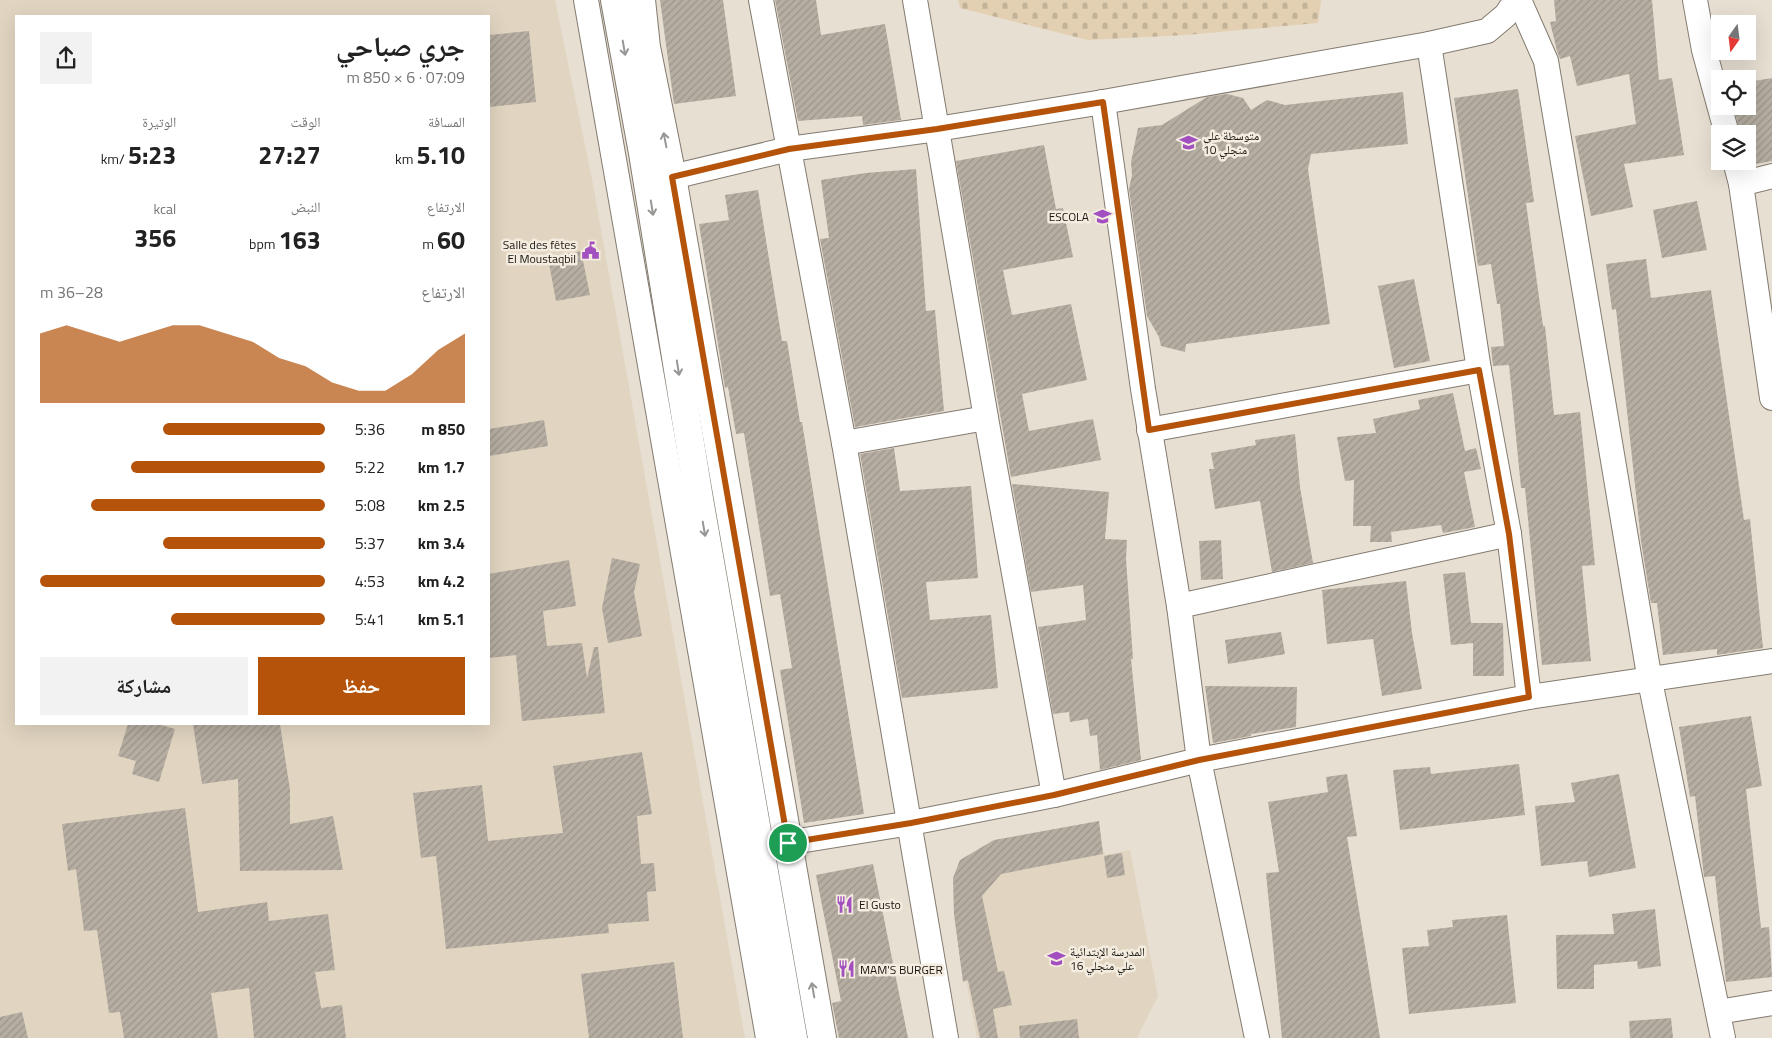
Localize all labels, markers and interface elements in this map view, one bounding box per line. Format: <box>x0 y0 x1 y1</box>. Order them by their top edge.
north arrow <box>1711 15 1756 60</box>
map controls <box>1711 15 1756 170</box>
text: جري صباحي <box>336 24 465 67</box>
button: share <box>40 32 92 84</box>
one-way arrow <box>619 40 629 56</box>
text: 07:09 · 6 × 850 m <box>346 65 465 89</box>
button: locate <box>1711 70 1756 115</box>
text: الوتيرة <box>142 111 176 132</box>
text: الوقت <box>291 111 321 132</box>
text: المسافة <box>428 111 465 132</box>
button: layers <box>1711 125 1756 170</box>
place label: متوسطة علي منجلي 10 <box>1203 126 1259 160</box>
school or university icon: متوسطة علي منجلي 10 <box>1179 132 1199 152</box>
one-way arrow <box>659 133 669 149</box>
text: 5:23 <box>128 136 176 174</box>
text: 27:27 <box>258 136 321 174</box>
text: 5.10 <box>417 136 465 174</box>
text: /km <box>101 148 128 169</box>
text: km <box>395 148 417 169</box>
text: النبض <box>291 196 321 217</box>
text: الارتفاع <box>427 196 465 217</box>
text: kcal <box>153 198 176 219</box>
one-way arrow <box>647 200 657 216</box>
school or university icon: ESCOLA <box>1093 206 1113 226</box>
place label: ESCOLA <box>1049 207 1089 226</box>
text: 356 <box>134 219 176 257</box>
text: 163 <box>279 221 321 259</box>
text: 60 <box>437 221 465 259</box>
text: bpm <box>249 233 279 254</box>
text: m <box>422 233 437 254</box>
place label: Salle des fêtes El Moustaqbil <box>503 235 576 268</box>
public building icon: Salle des fêtes El Moustaqbil <box>580 241 600 261</box>
text: 28–36 m <box>40 280 103 304</box>
text: الارتفاع <box>421 280 465 304</box>
one-way arrow <box>673 360 683 376</box>
text: 5:36 <box>355 417 385 441</box>
text: 850 m <box>421 417 465 441</box>
text: 5:22 <box>355 455 385 479</box>
text: 1.7 km <box>418 455 465 479</box>
text: 5:08 <box>355 493 385 517</box>
text: 2.5 km <box>418 493 465 517</box>
one-way arrow <box>699 520 709 536</box>
text: 5:37 <box>355 531 385 555</box>
text: 3.4 km <box>418 531 465 555</box>
text: 4:53 <box>355 569 385 593</box>
text: 4.2 km <box>418 569 465 593</box>
text: 5:41 <box>355 607 385 631</box>
text: 5.1 km <box>418 607 465 631</box>
button: مشاركة <box>40 657 248 715</box>
button: حفظ <box>258 657 465 715</box>
pin <box>767 822 809 864</box>
icon: arrive <box>774 829 802 857</box>
restaurant icon: El Gusto <box>835 894 855 914</box>
place label: El Gusto <box>859 895 901 914</box>
place label: المدرسة الإبتدائية علي منجلي 16 <box>1070 942 1145 976</box>
school or university icon: المدرسة الإبتدائية علي منجلي 16 <box>1046 948 1066 968</box>
restaurant icon: MAM'S BURGER <box>836 959 856 979</box>
place label: MAM'S BURGER <box>860 960 943 979</box>
one-way arrow <box>808 982 818 998</box>

